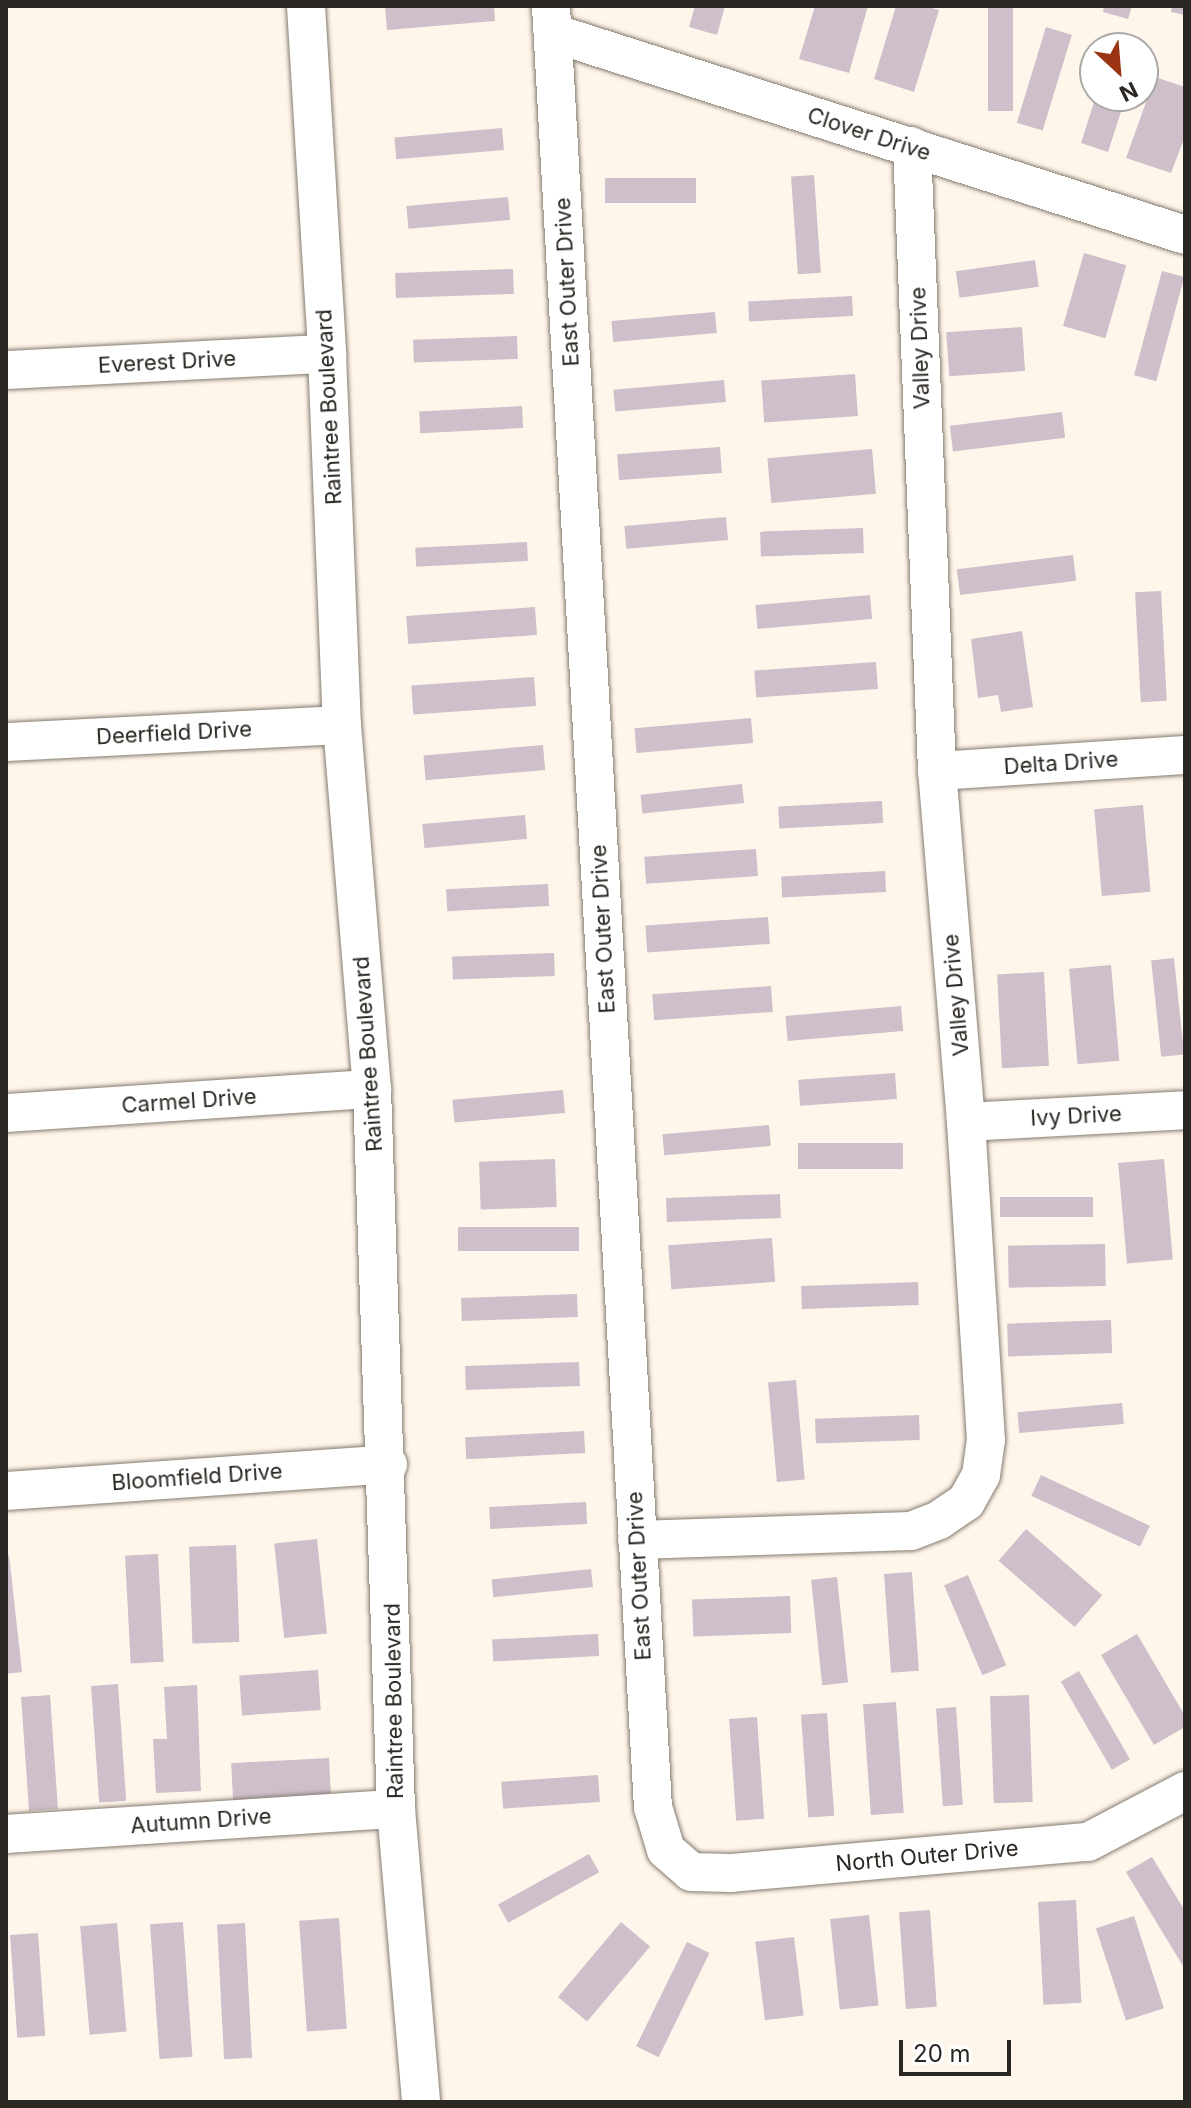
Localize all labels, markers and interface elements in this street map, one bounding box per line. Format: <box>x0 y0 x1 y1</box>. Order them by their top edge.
north arrow <box>1079 32 1159 112</box>
text: N <box>1115 76 1142 107</box>
street label: Clover Drive <box>804 102 934 166</box>
street label: East Outer Drive <box>549 197 585 367</box>
street label: Valley Drive <box>905 286 935 410</box>
street label: Raintree Boulevard <box>311 308 347 506</box>
street label: Everest Drive <box>97 345 237 379</box>
street label: Deerfield Drive <box>95 716 253 750</box>
street label: Delta Drive <box>1003 746 1119 780</box>
street label: East Outer Drive <box>585 844 621 1014</box>
street label: Valley Drive <box>938 933 974 1057</box>
street label: Raintree Boulevard <box>348 955 388 1153</box>
street label: Carmel Drive <box>121 1083 257 1119</box>
street label: Ivy Drive <box>1030 1100 1122 1132</box>
street label: Bloomfield Drive <box>111 1458 283 1496</box>
street label: East Outer Drive <box>621 1491 657 1661</box>
street label: Raintree Boulevard <box>379 1603 409 1799</box>
street label: Autumn Drive <box>130 1803 272 1839</box>
street label: North Outer Drive <box>834 1835 1020 1877</box>
scale bar <box>903 2024 1015 2074</box>
text: 20 m <box>913 2039 971 2068</box>

